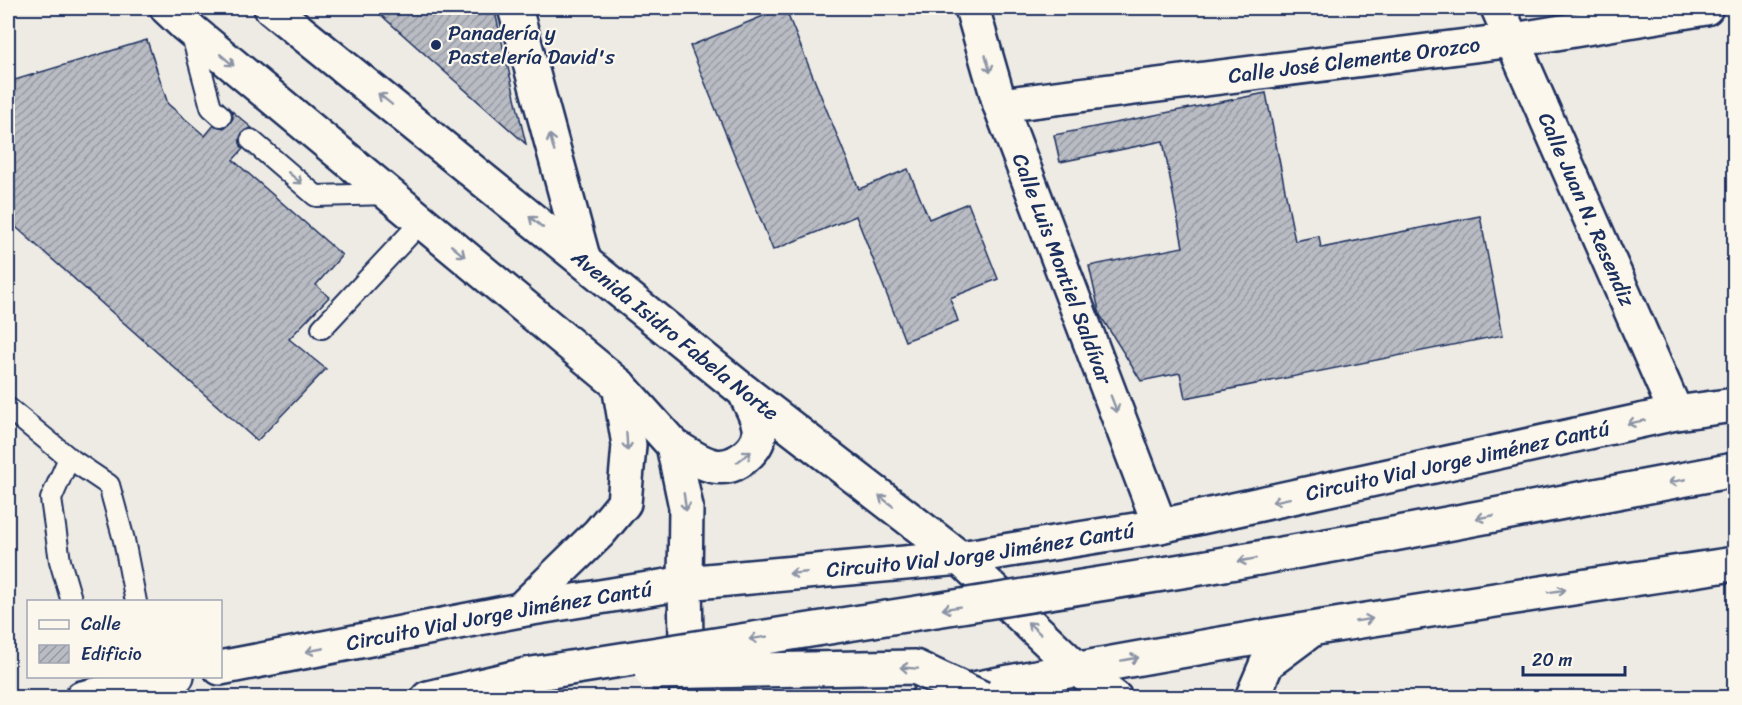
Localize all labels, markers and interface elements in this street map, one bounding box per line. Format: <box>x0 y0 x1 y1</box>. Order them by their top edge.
place label: Panadería y Pastelería David's <box>448 14 615 76</box>
street label: Calle José Clemente Orozco <box>1226 25 1483 95</box>
marker: Panadería y Pastelería David's <box>429 38 443 52</box>
one-way arrow <box>219 53 235 66</box>
one-way arrow <box>983 54 994 73</box>
one-way arrow <box>377 93 393 106</box>
street label: Calle Juan N. Resendiz <box>1527 106 1646 314</box>
one-way arrow <box>546 134 557 153</box>
street label: Calle Luis Montiel Saldívar <box>1001 148 1124 391</box>
one-way arrow <box>287 172 303 185</box>
one-way arrow <box>529 216 545 229</box>
street label: Avenida Isidro Fabela Norte <box>562 239 788 431</box>
one-way arrow <box>450 244 465 258</box>
one-way arrow <box>1109 394 1120 413</box>
street label: Circuito Vial Jorge Jiménez Cantú <box>1302 409 1614 513</box>
one-way arrow <box>1626 417 1646 428</box>
one-way arrow <box>622 432 633 452</box>
one-way arrow <box>736 450 752 463</box>
one-way arrow <box>1668 476 1687 487</box>
one-way arrow <box>679 492 690 511</box>
one-way arrow <box>878 494 894 507</box>
one-way arrow <box>1272 495 1291 506</box>
street label: Circuito Vial Jorge Jiménez Cantú <box>825 511 1138 589</box>
one-way arrow <box>1476 511 1496 522</box>
one-way arrow <box>1238 555 1257 566</box>
one-way arrow <box>789 568 809 579</box>
street label: Circuito Vial Jorge Jiménez Cantú <box>343 570 656 662</box>
one-way arrow <box>1546 585 1566 596</box>
legend <box>27 600 222 678</box>
one-way arrow <box>942 602 961 613</box>
text: Calle <box>81 608 121 640</box>
one-way arrow <box>1354 614 1373 625</box>
one-way arrow <box>1027 621 1042 635</box>
one-way arrow <box>749 633 769 644</box>
text: Edificio <box>81 638 142 670</box>
scale bar <box>1523 639 1625 677</box>
text: 20 m <box>1532 644 1572 676</box>
one-way arrow <box>306 645 326 656</box>
one-way arrow <box>1120 653 1140 664</box>
one-way arrow <box>899 662 919 673</box>

